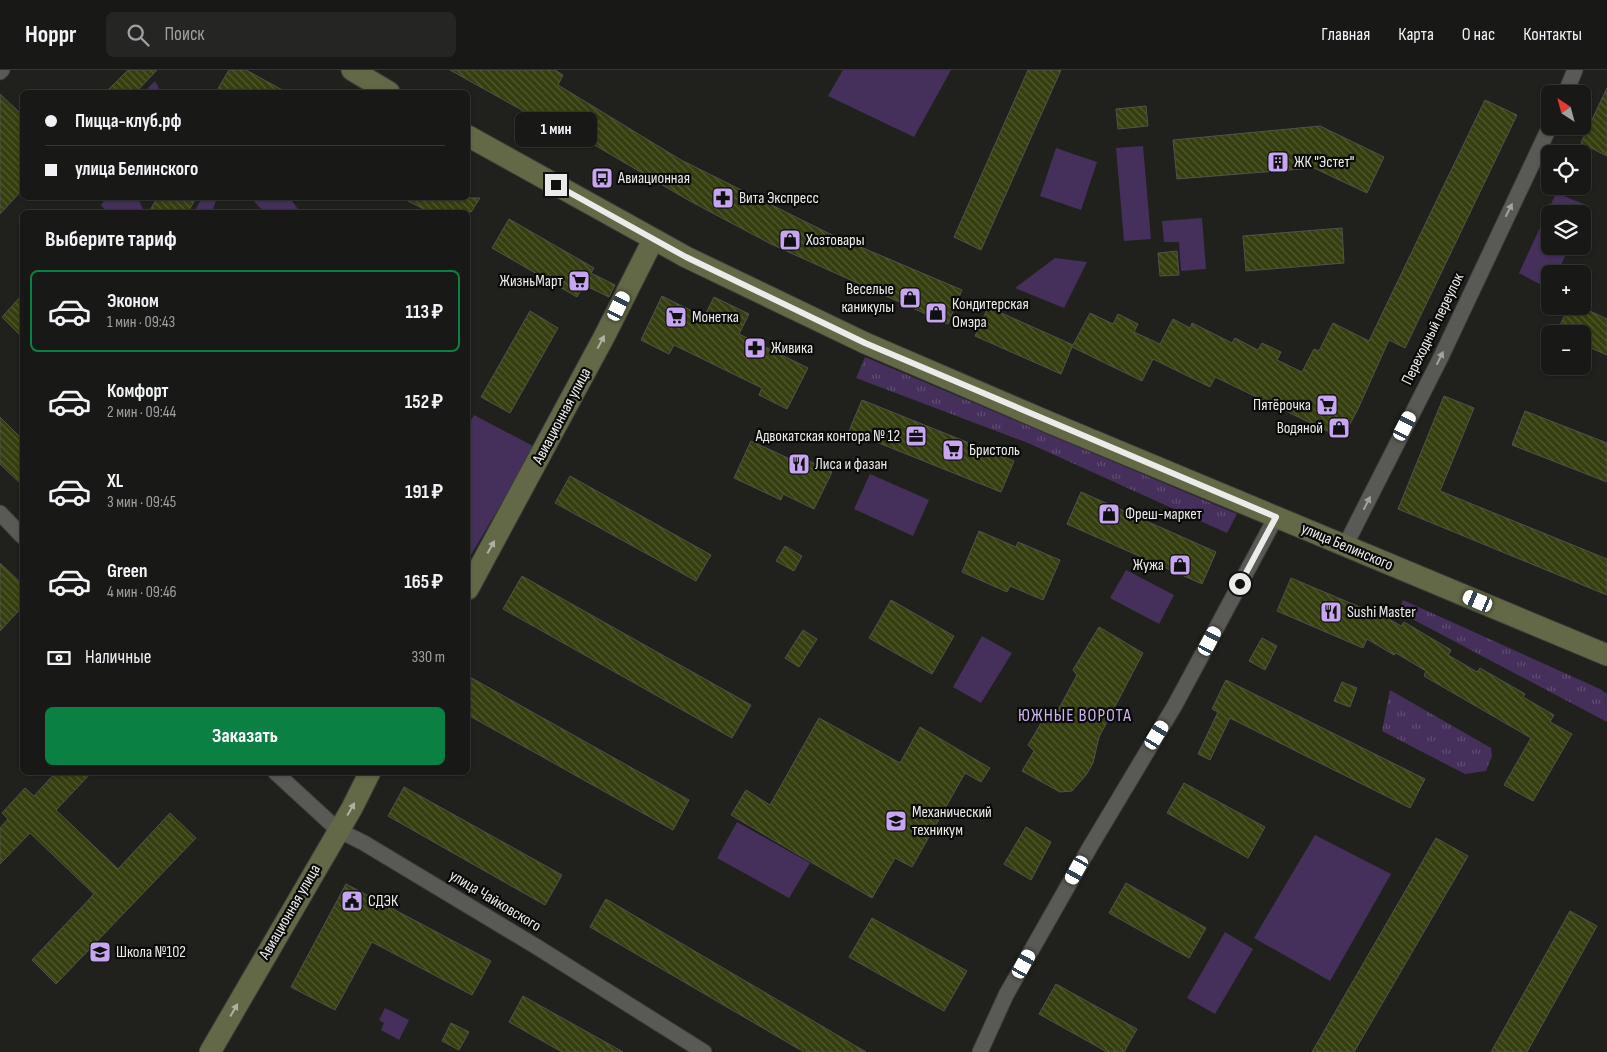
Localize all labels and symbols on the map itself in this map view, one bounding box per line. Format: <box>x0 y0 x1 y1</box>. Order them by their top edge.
north arrow <box>1541 85 1591 135</box>
callout: 1 мин <box>515 112 597 148</box>
building icon: ЖК "Эстет" <box>1266 150 1290 174</box>
place label: ЖК "Эстет" <box>1294 153 1354 172</box>
bus stop icon: Авиационная <box>590 166 614 190</box>
place label: Авиационная <box>617 169 690 188</box>
route end <box>545 174 567 196</box>
pharmacy icon: Вита Экспресс <box>711 186 735 210</box>
place label: Вита Экспресс <box>739 189 819 208</box>
one-way arrow <box>1505 203 1513 218</box>
shop icon: Хозтовары <box>778 228 802 252</box>
place label: Хозтовары <box>805 231 865 250</box>
supermarket icon: ЖизньМарт <box>567 269 591 293</box>
street label: Переходный переулок <box>1398 269 1469 388</box>
place label: ЖизньМарт <box>499 272 564 291</box>
place label: Веселые каникулы <box>841 280 894 317</box>
shop icon: Веселые каникулы <box>898 286 922 310</box>
car <box>605 289 632 323</box>
place label: Кондитерская Омэра <box>952 295 1029 332</box>
shop icon: Кондитерская Омэра <box>924 301 948 325</box>
supermarket icon: Монетка <box>664 305 688 329</box>
place label: Монетка <box>692 308 739 327</box>
one-way arrow <box>597 335 605 349</box>
pharmacy icon: Живика <box>743 336 767 360</box>
place label: Живика <box>771 339 813 358</box>
one-way arrow <box>1436 350 1444 365</box>
street label: Авиационная улица <box>528 365 595 468</box>
supermarket icon: Пятёрочка <box>1315 393 1339 417</box>
place label: Пятёрочка <box>1253 396 1311 415</box>
car <box>1391 409 1418 443</box>
shop icon: Водяной <box>1327 416 1351 440</box>
place label: Водяной <box>1277 419 1323 438</box>
office icon: Адвокатская контора № 12 <box>904 424 928 448</box>
place label: Адвокатская контора № 12 <box>755 427 900 446</box>
supermarket icon: Бристоль <box>941 438 965 462</box>
place label: Бристоль <box>969 441 1020 460</box>
restaurant icon: Лиса и фазан <box>787 452 811 476</box>
place label: Лиса и фазан <box>815 455 887 474</box>
one-way arrow <box>1363 495 1371 510</box>
shop icon: Фреш-маркет <box>1097 502 1121 526</box>
place label: Фреш-маркет <box>1125 505 1203 524</box>
street label: улица Белинского <box>1298 519 1396 575</box>
one-way arrow <box>487 539 495 554</box>
shop icon: Жужа <box>1168 553 1192 577</box>
place label: Жужа <box>1133 556 1164 575</box>
route start <box>1229 573 1251 595</box>
car <box>1461 588 1494 614</box>
restaurant icon: Sushi Master <box>1319 600 1343 624</box>
place label: Sushi Master <box>1347 603 1416 622</box>
car <box>1196 624 1223 658</box>
district label: ЮЖНЫЕ ВОРОТА <box>1018 705 1132 726</box>
car <box>1142 718 1171 752</box>
one-way arrow <box>347 802 355 816</box>
place label: Механический техникум <box>912 803 992 840</box>
school or university icon: Механический техникум <box>884 809 908 833</box>
car <box>1063 853 1090 887</box>
street label: Авиационная улица <box>255 861 325 964</box>
street label: улица Чайковского <box>446 866 544 936</box>
public building icon: СДЭК <box>340 889 364 913</box>
place label: СДЭК <box>368 892 399 911</box>
school or university icon: Школа №102 <box>88 940 112 964</box>
place label: Школа №102 <box>116 943 186 962</box>
car <box>1010 947 1037 981</box>
one-way arrow <box>230 1002 238 1017</box>

